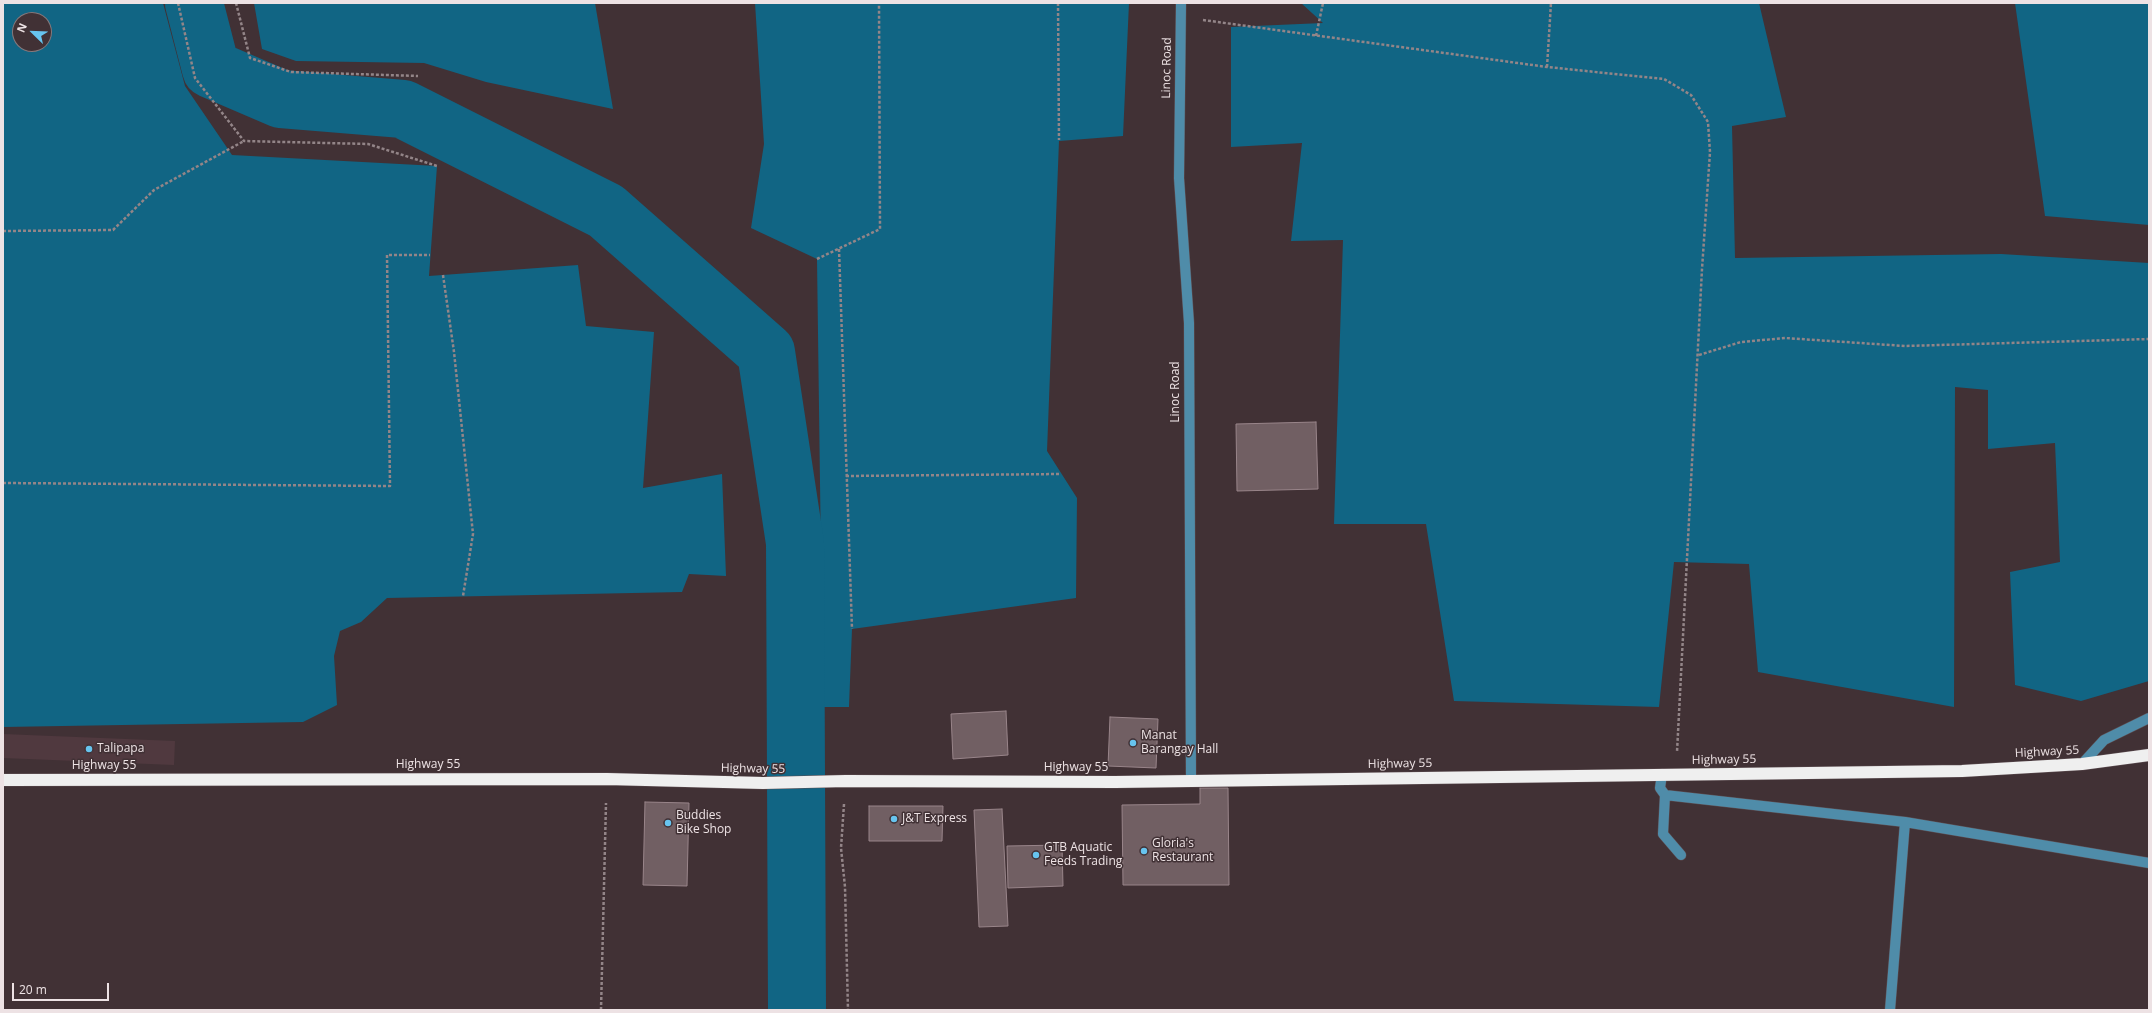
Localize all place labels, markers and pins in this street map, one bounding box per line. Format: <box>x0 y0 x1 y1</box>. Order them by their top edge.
place label: Manat Barangay Hall <box>1141 729 1218 757</box>
marker: Manat Barangay Hall <box>1128 738 1138 748</box>
place label: Talipapa <box>97 742 144 756</box>
marker: Talipapa <box>84 744 94 754</box>
place label: Buddies Bike Shop <box>676 809 731 837</box>
place label: J&T Express <box>902 812 967 826</box>
marker: J&T Express <box>889 814 899 824</box>
marker: Buddies Bike Shop <box>663 818 673 828</box>
place label: Gloria's Restaurant <box>1152 837 1213 865</box>
place label: GTB Aquatic Feeds Trading <box>1044 841 1122 869</box>
marker: Gloria's Restaurant <box>1139 846 1149 856</box>
marker: GTB Aquatic Feeds Trading <box>1031 850 1041 860</box>

